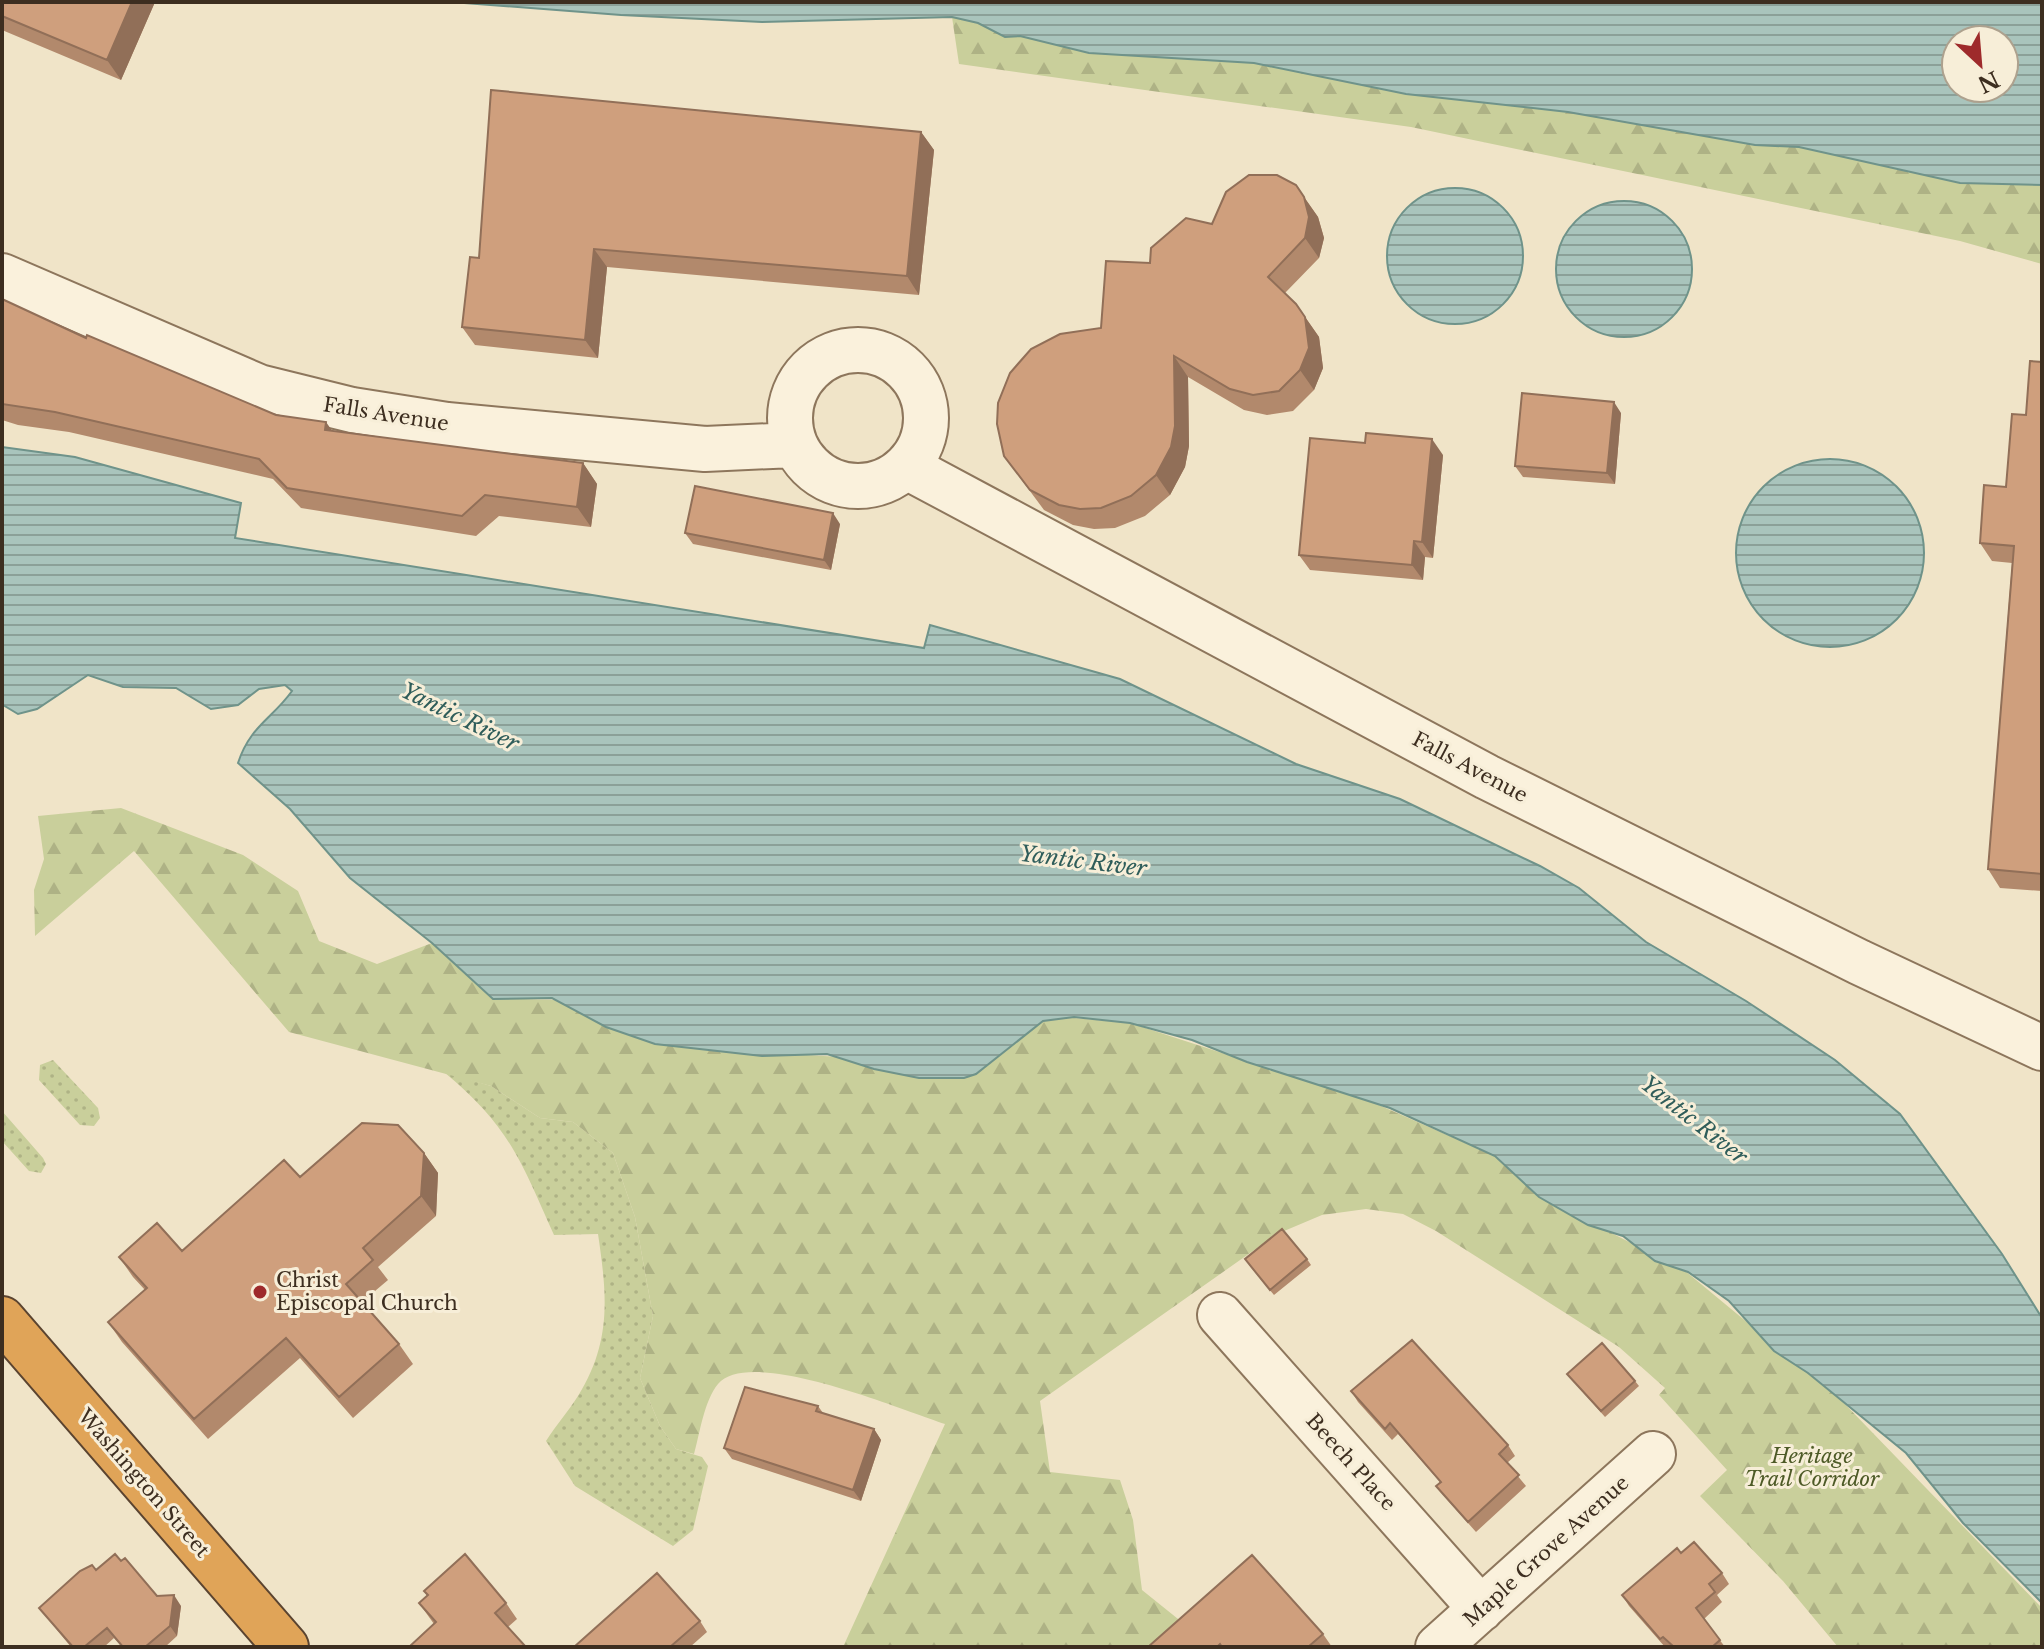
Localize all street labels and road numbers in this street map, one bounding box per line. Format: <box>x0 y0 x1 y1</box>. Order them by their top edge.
street label: Falls Avenue <box>321 392 451 436</box>
street label: Falls Avenue <box>1408 727 1532 807</box>
street label: Washington Street <box>72 1403 215 1562</box>
street label: Beech Place <box>1301 1409 1401 1515</box>
street label: Maple Grove Avenue <box>1458 1471 1634 1631</box>

